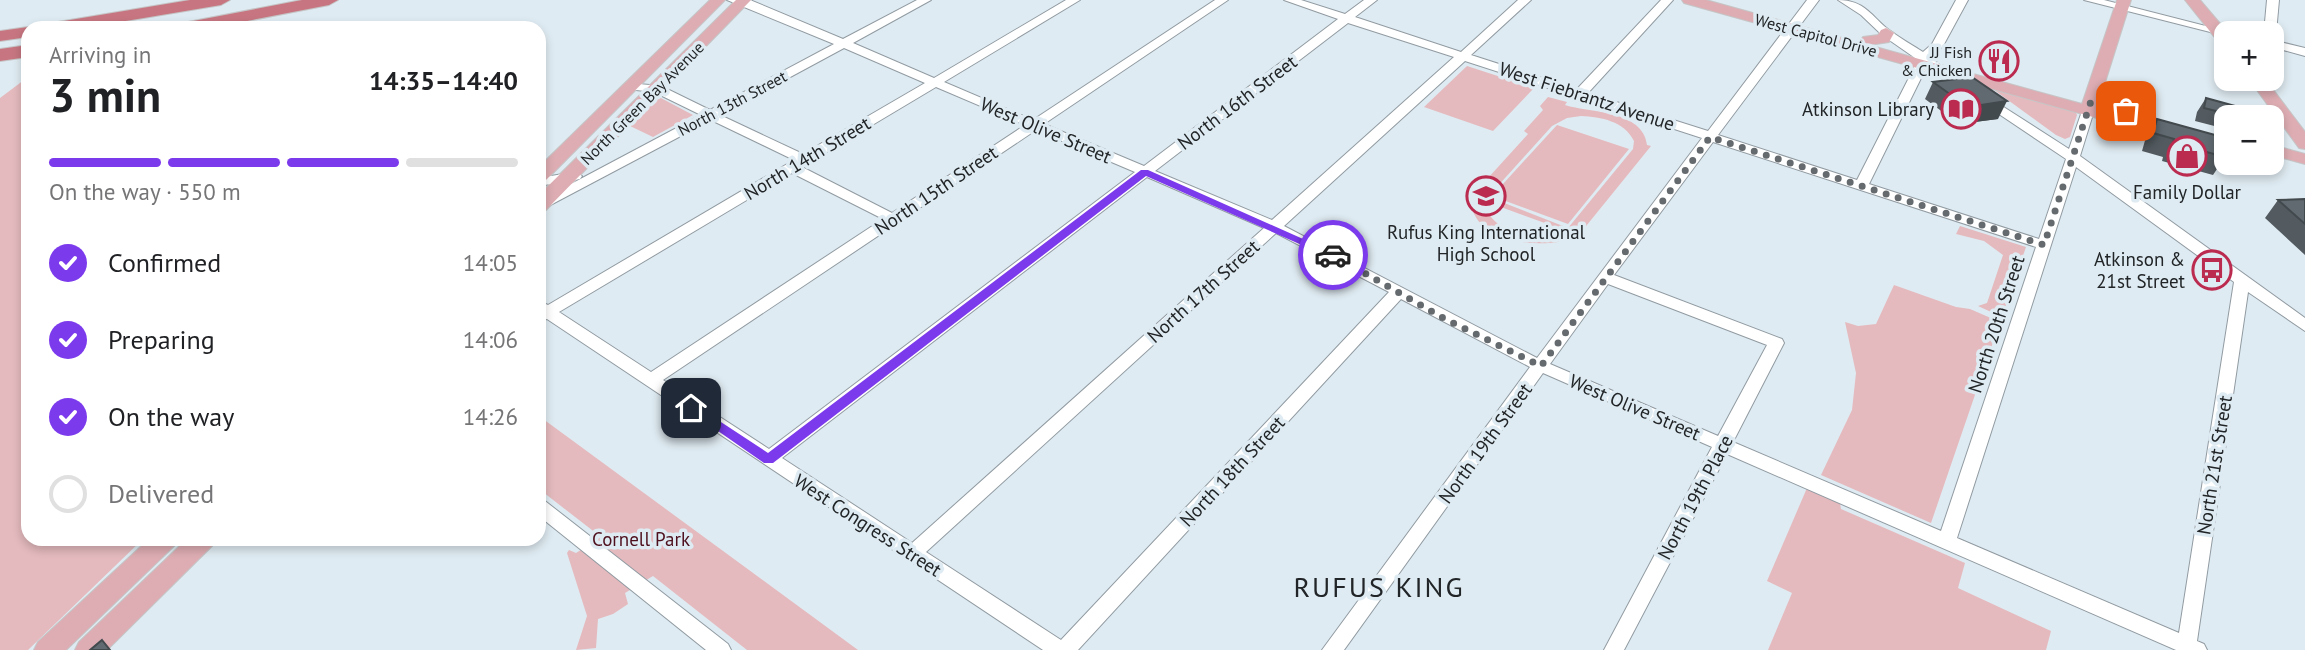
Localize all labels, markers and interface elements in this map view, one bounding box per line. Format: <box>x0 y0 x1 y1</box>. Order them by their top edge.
street label: West Capitol Drive <box>1753 9 1879 61</box>
map controls <box>2214 21 2284 175</box>
button: + <box>2214 21 2284 91</box>
street label: North Green Bay Avenue <box>576 37 708 169</box>
text: Arriving in <box>49 40 151 69</box>
restaurant icon: JJ Fish & Chicken <box>1978 40 2020 82</box>
place label: JJ Fish & Chicken <box>1901 42 1972 80</box>
street label: North 16th Street <box>1173 49 1302 155</box>
street label: West Fiebrantz Avenue <box>1496 56 1678 136</box>
text: 14:35–14:40 <box>369 64 518 97</box>
text: 3 min <box>49 65 161 125</box>
street label: North 13th Street <box>674 66 790 140</box>
pin <box>2096 81 2156 141</box>
library icon: Atkinson Library <box>1940 88 1982 130</box>
street label: West Olive Street <box>977 92 1116 169</box>
icon: bag <box>2107 92 2145 130</box>
place label: Atkinson Library <box>1802 97 1934 121</box>
button: − <box>2214 105 2284 175</box>
street label: North 14th Street <box>740 111 875 205</box>
shop icon: Family Dollar <box>2166 135 2208 177</box>
street label: North 15th Street <box>870 140 1002 240</box>
school or university icon: Rufus King International High School <box>1465 175 1507 217</box>
text: On the way · 550 m <box>49 177 241 206</box>
place label: Family Dollar <box>2133 180 2242 204</box>
courier <box>1298 220 1368 290</box>
place label: Rufus King International High School <box>1387 220 1586 266</box>
street label: North 17th Street <box>1142 234 1264 348</box>
icon: car <box>1314 236 1352 274</box>
icon: check <box>49 244 87 282</box>
text: Confirmed <box>108 246 221 279</box>
place label: Atkinson & 21st Street <box>2094 247 2186 293</box>
text: 14:05 <box>463 248 518 277</box>
bus stop icon: Atkinson & 21st Street <box>2191 249 2233 291</box>
street label: North 20th Street <box>1962 252 2030 396</box>
icon: check <box>49 321 87 359</box>
text: Preparing <box>108 323 215 356</box>
text: 14:06 <box>463 325 518 354</box>
street label: West Olive Street <box>1566 369 1705 446</box>
pin <box>661 378 721 438</box>
street label: North 19th Street <box>1433 378 1537 508</box>
icon: home <box>672 389 710 427</box>
street label: North 21st Street <box>2191 393 2237 536</box>
icon: check <box>49 398 87 436</box>
text: On the way <box>108 400 234 433</box>
text: 14:26 <box>463 402 518 431</box>
street label: North 18th Street <box>1174 410 1290 531</box>
street label: North 19th Place <box>1652 430 1738 564</box>
street label: West Congress Street <box>790 468 947 582</box>
text: Delivered <box>108 477 214 510</box>
park label: Cornell Park <box>592 527 690 551</box>
district label: RUFUS KING <box>1293 568 1465 605</box>

